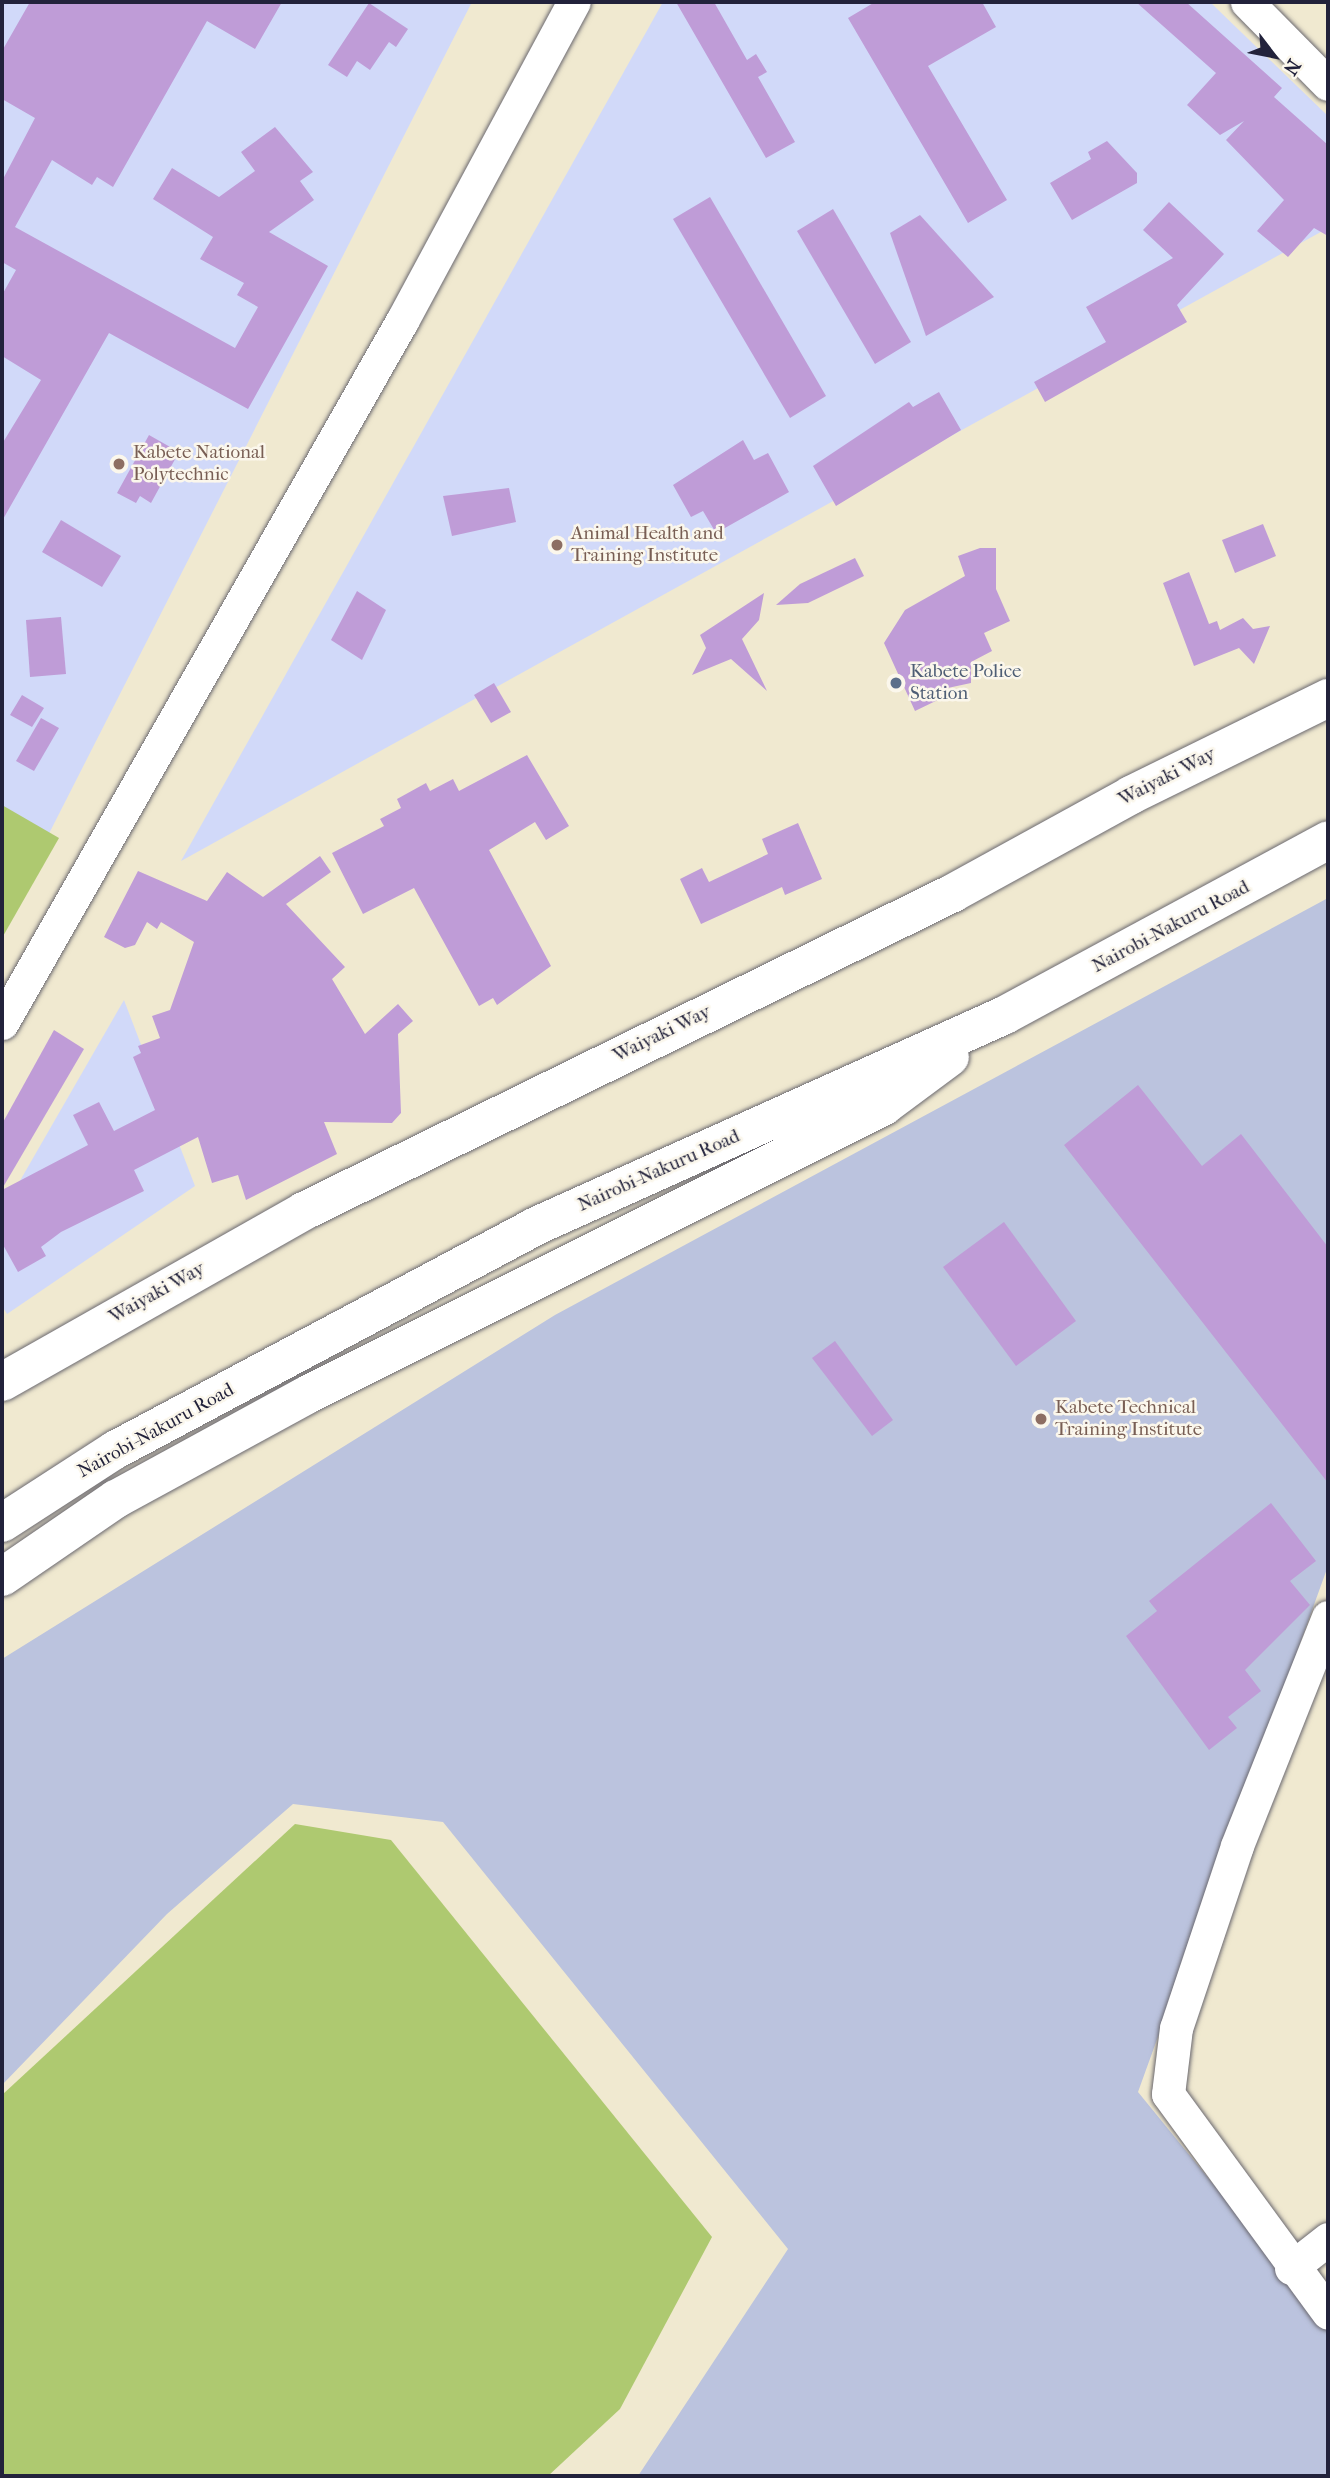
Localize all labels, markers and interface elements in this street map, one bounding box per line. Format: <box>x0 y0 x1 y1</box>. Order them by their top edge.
north arrow <box>1239 21 1309 91</box>
text: N <box>1279 55 1305 79</box>
place label: Kabete National Polytechnic <box>133 442 265 486</box>
marker: Kabete National Polytechnic <box>111 456 127 472</box>
place label: Animal Health and Training Institute <box>571 523 724 567</box>
marker: Animal Health and Training Institute <box>549 537 565 553</box>
place label: Kabete Police Station <box>910 661 1021 705</box>
marker: Kabete Police Station <box>888 675 904 691</box>
street label: Waiyaki Way <box>1115 743 1219 811</box>
street label: Nairobi-Nakuru Road <box>1088 876 1254 978</box>
street label: Waiyaki Way <box>610 1001 714 1067</box>
street label: Nairobi-Nakuru Road <box>574 1125 744 1217</box>
street label: Waiyaki Way <box>105 1257 209 1329</box>
street label: Nairobi-Nakuru Road <box>74 1379 238 1483</box>
place label: Kabete Technical Training Institute <box>1055 1397 1202 1441</box>
marker: Kabete Technical Training Institute <box>1033 1411 1049 1427</box>

